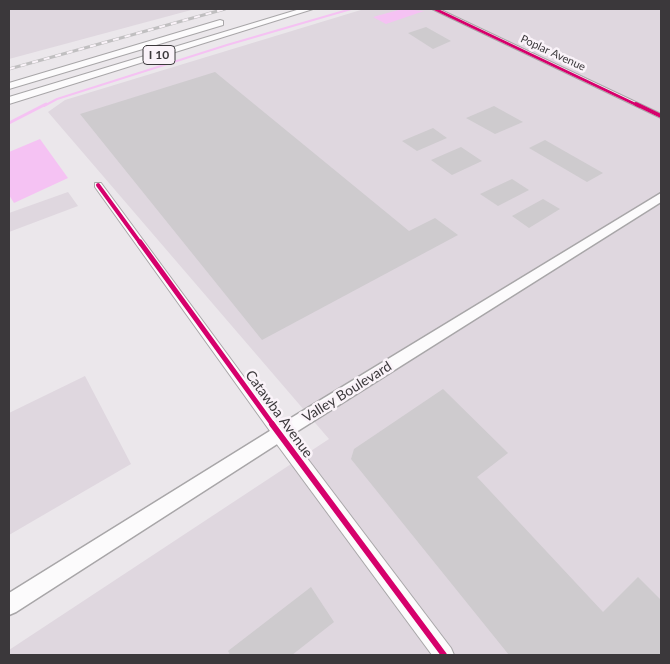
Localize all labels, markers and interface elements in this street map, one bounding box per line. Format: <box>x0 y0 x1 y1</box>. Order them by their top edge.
street label: Poplar Avenue <box>518 32 588 74</box>
road number: I 10 <box>143 46 175 64</box>
street label: Valley Boulevard <box>299 358 395 426</box>
street label: Catawba Avenue <box>242 367 316 461</box>

